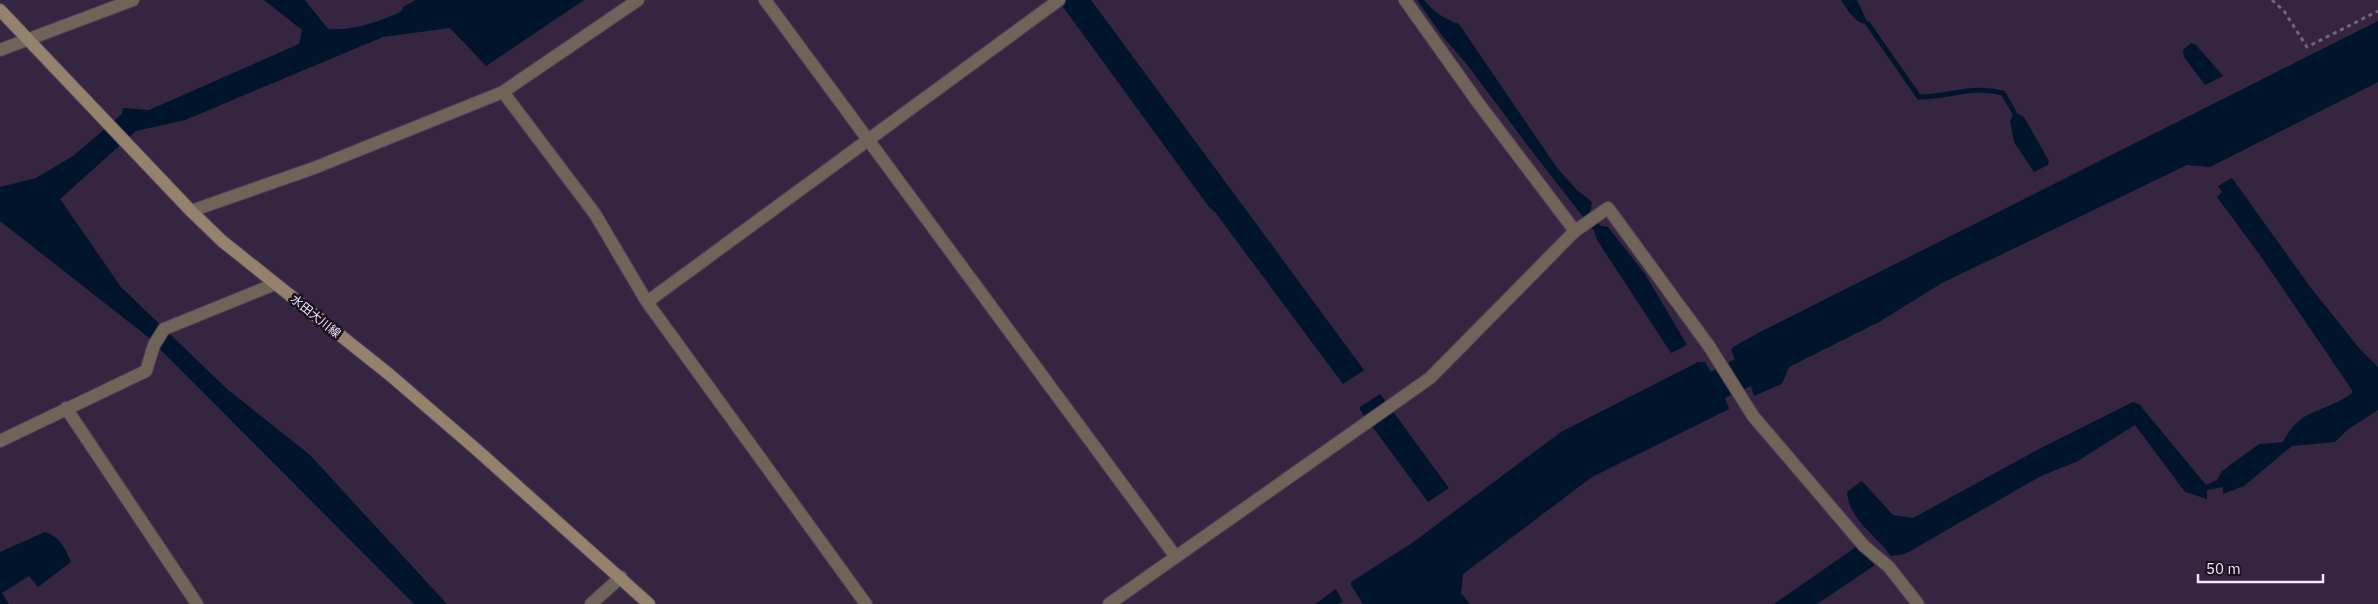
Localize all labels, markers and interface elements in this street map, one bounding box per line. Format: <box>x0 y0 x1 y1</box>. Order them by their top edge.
street label: 水田大川線 <box>288 291 344 341</box>
scale bar <box>2198 552 2323 584</box>
text: 50 m <box>2206 559 2241 578</box>

